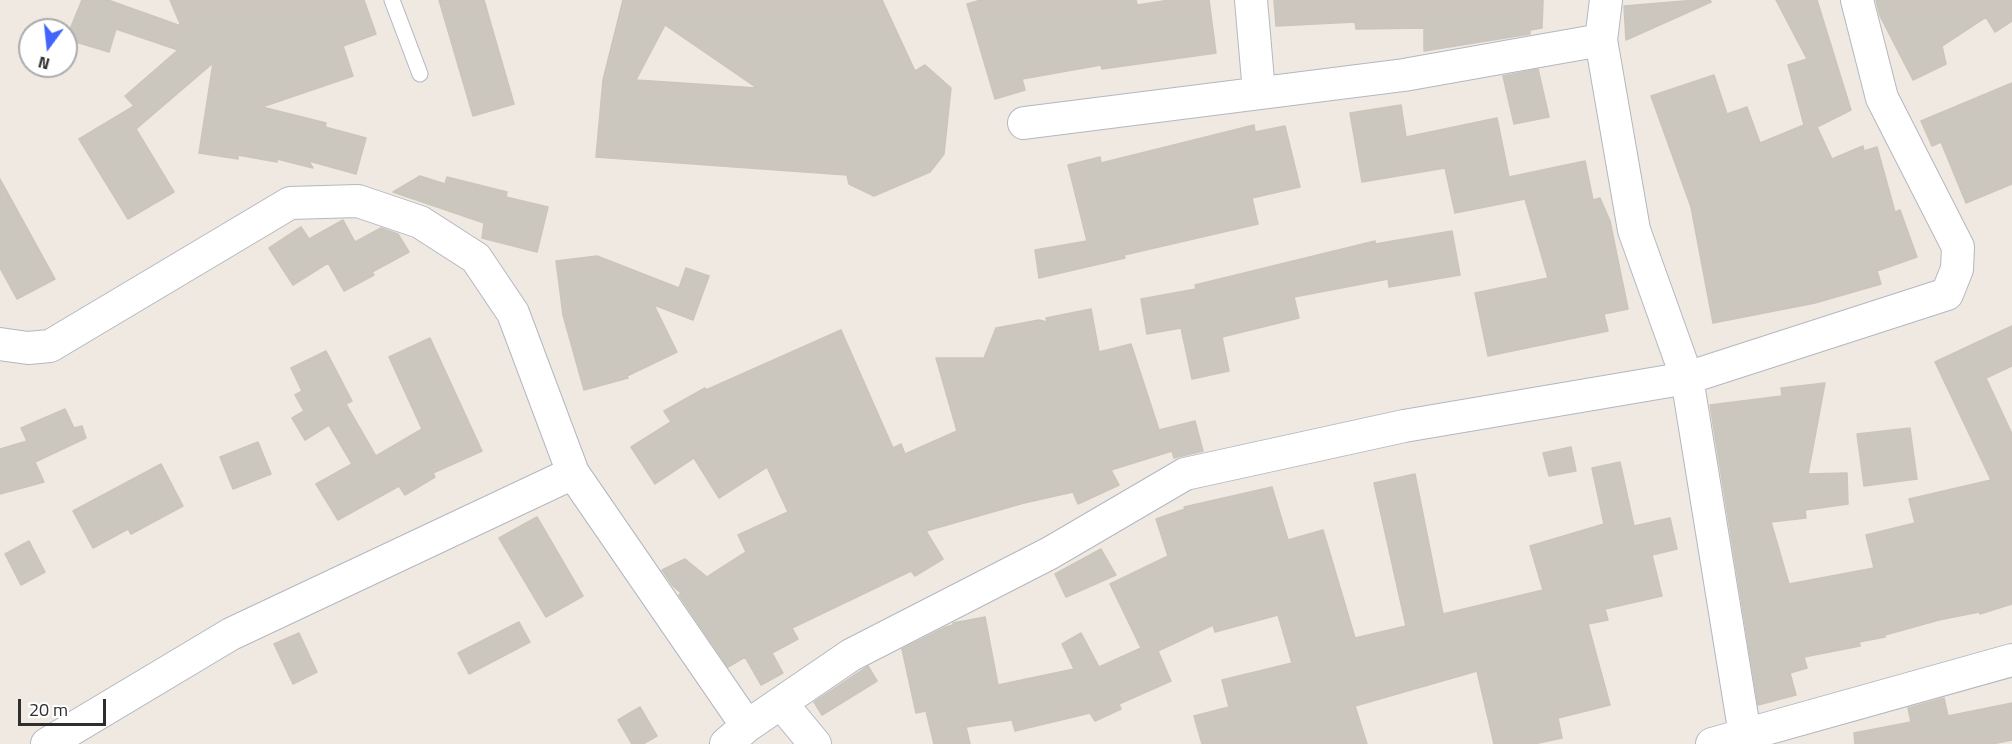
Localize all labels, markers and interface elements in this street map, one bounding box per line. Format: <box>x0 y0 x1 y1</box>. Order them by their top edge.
north arrow <box>18 18 78 78</box>
text: N <box>35 50 52 76</box>
scale bar <box>21 687 110 725</box>
text: 20 m <box>29 696 68 723</box>

